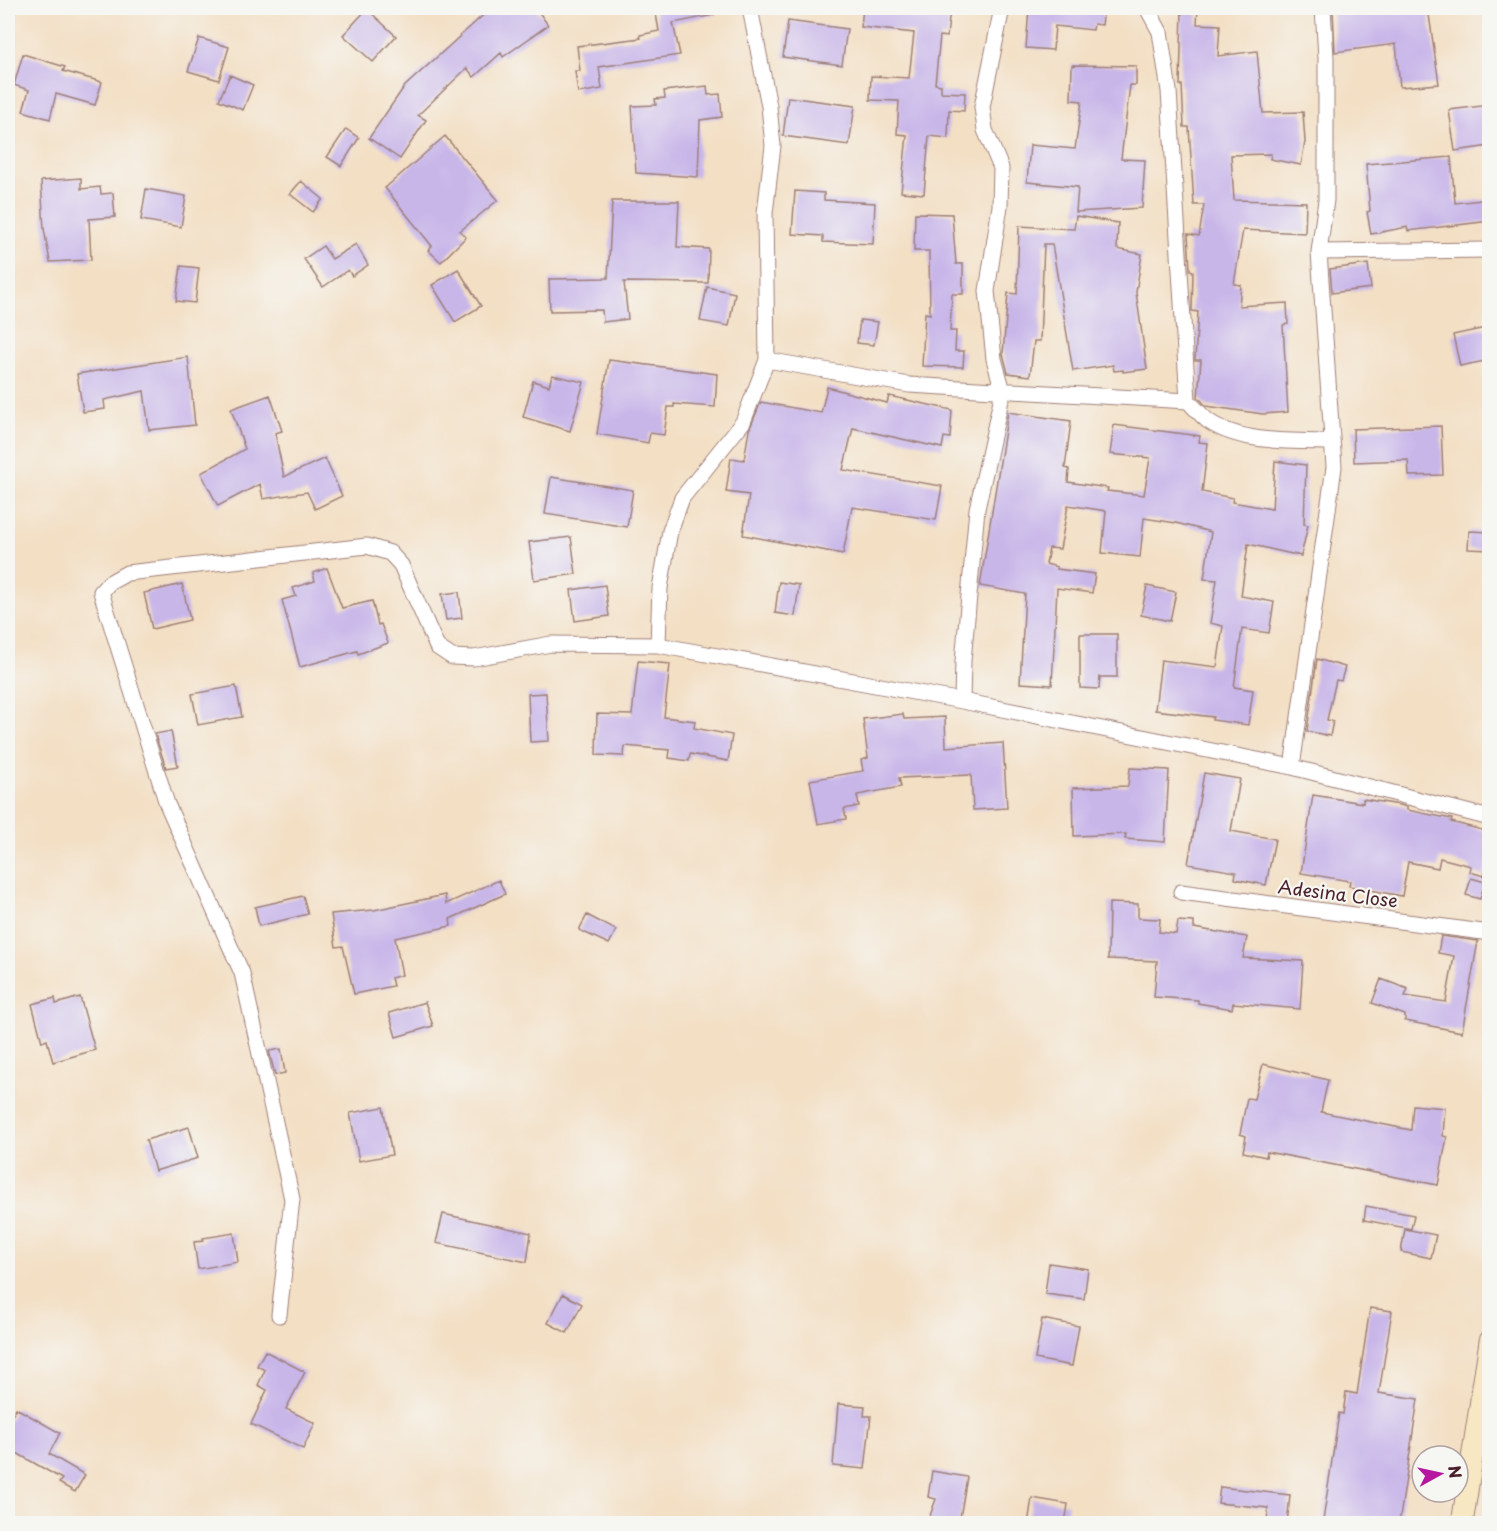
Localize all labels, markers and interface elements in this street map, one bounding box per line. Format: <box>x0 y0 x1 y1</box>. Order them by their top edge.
street label: Adesina Close <box>1277 872 1399 914</box>
north arrow <box>1410 1444 1470 1504</box>
text: N <box>1443 1464 1469 1480</box>

